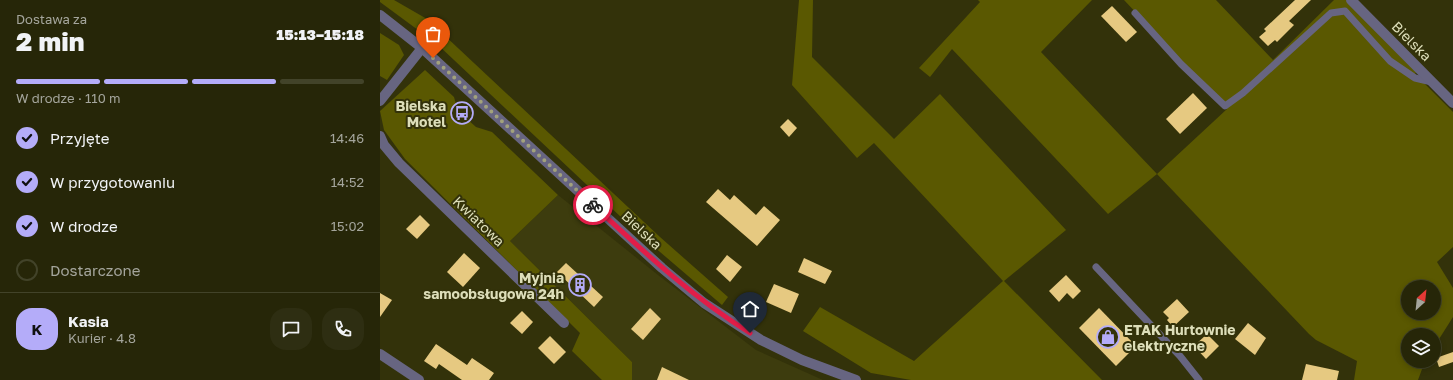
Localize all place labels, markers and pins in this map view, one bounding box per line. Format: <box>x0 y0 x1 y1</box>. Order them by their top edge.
pin <box>416 17 450 58</box>
place label: Bielska Motel <box>395 97 446 130</box>
bus stop icon: Bielska Motel <box>449 100 475 126</box>
place label: Myjnia samoobsługowa 24h <box>423 269 564 302</box>
building icon: Myjnia samoobsługowa 24h <box>567 272 593 298</box>
pin <box>733 292 767 333</box>
place label: ETAK Hurtownie elektryczne <box>1124 321 1236 354</box>
shop icon: ETAK Hurtownie elektryczne <box>1095 324 1121 350</box>

